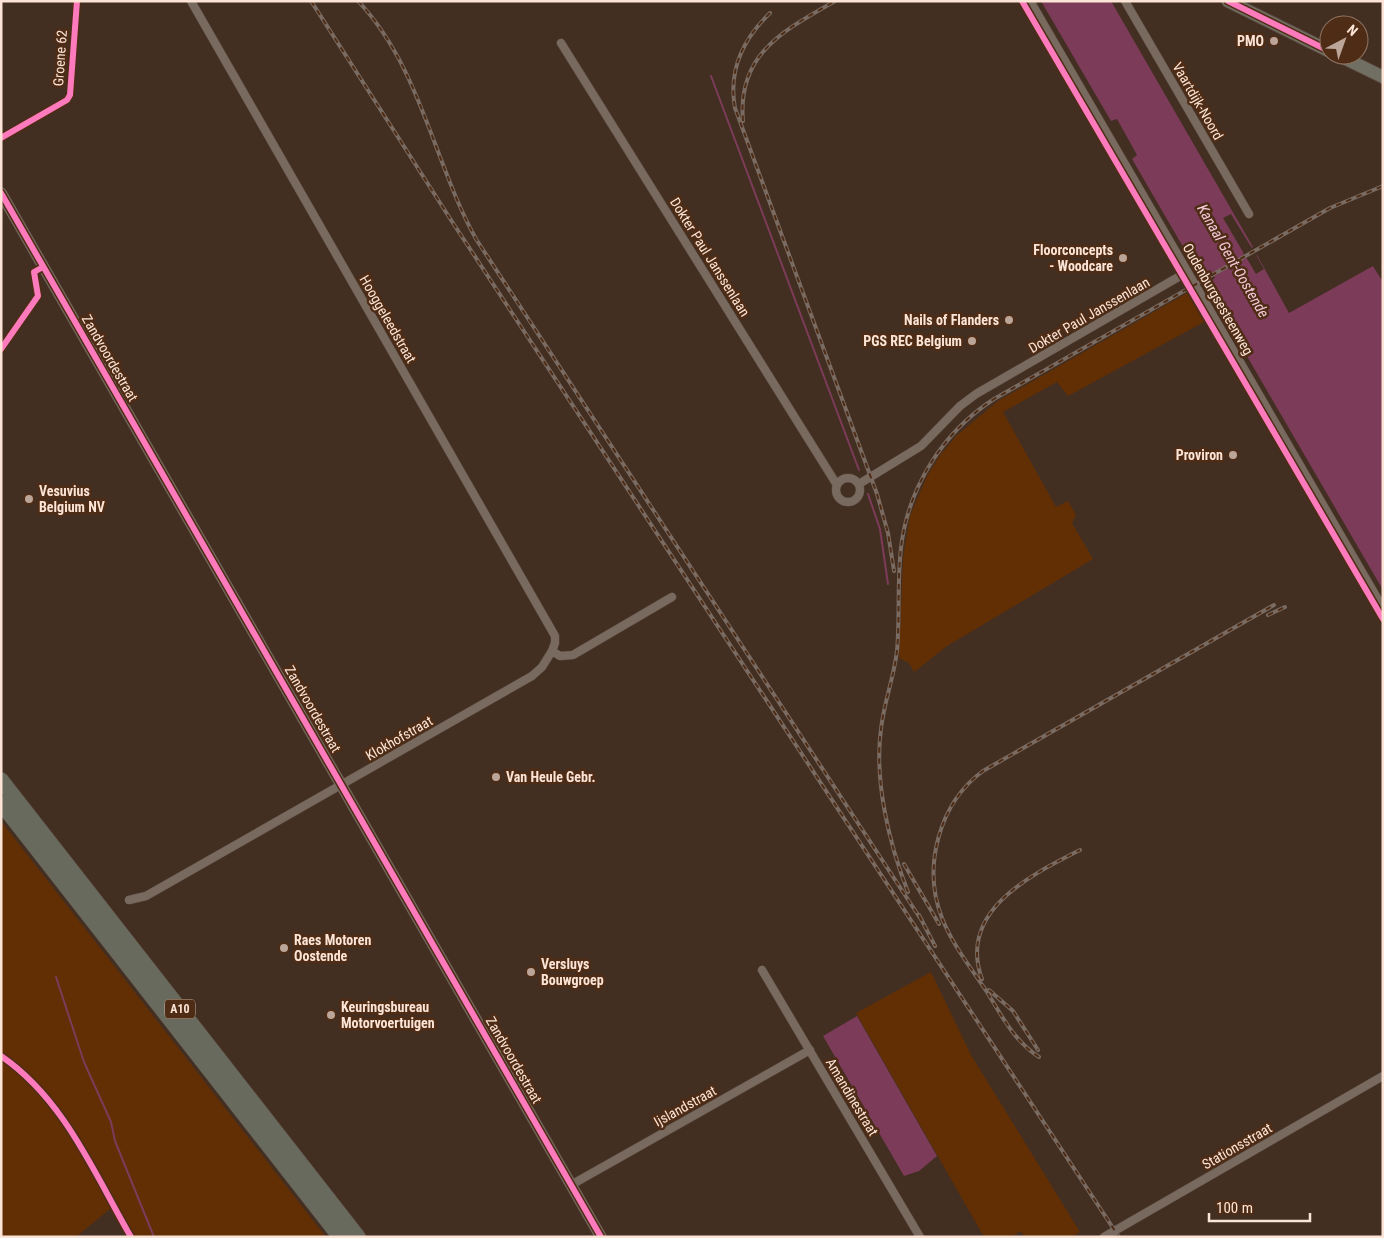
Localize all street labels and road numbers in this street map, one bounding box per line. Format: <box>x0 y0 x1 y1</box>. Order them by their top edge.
street label: Groene 62 <box>50 29 70 87</box>
street label: Vaartdijk-Noord <box>1169 60 1227 142</box>
street label: Dokter Paul Janssenlaan <box>667 195 753 319</box>
street label: Oudenburgsesteenweg <box>1180 240 1256 358</box>
street label: Hooggeleedstraat <box>356 272 420 366</box>
street label: Dokter Paul Janssenlaan <box>1026 274 1152 356</box>
street label: Zandvoordestraat <box>79 312 141 404</box>
street label: Zandvoordestraat <box>282 663 344 755</box>
street label: Klokhofstraat <box>363 712 435 764</box>
road number: A10 <box>165 1000 195 1019</box>
street label: Zandvoordestraat <box>483 1014 545 1106</box>
street label: Amandinestraat <box>823 1055 881 1139</box>
street label: Ijslandstraat <box>651 1082 719 1130</box>
street label: Stationsstraat <box>1199 1120 1275 1172</box>

